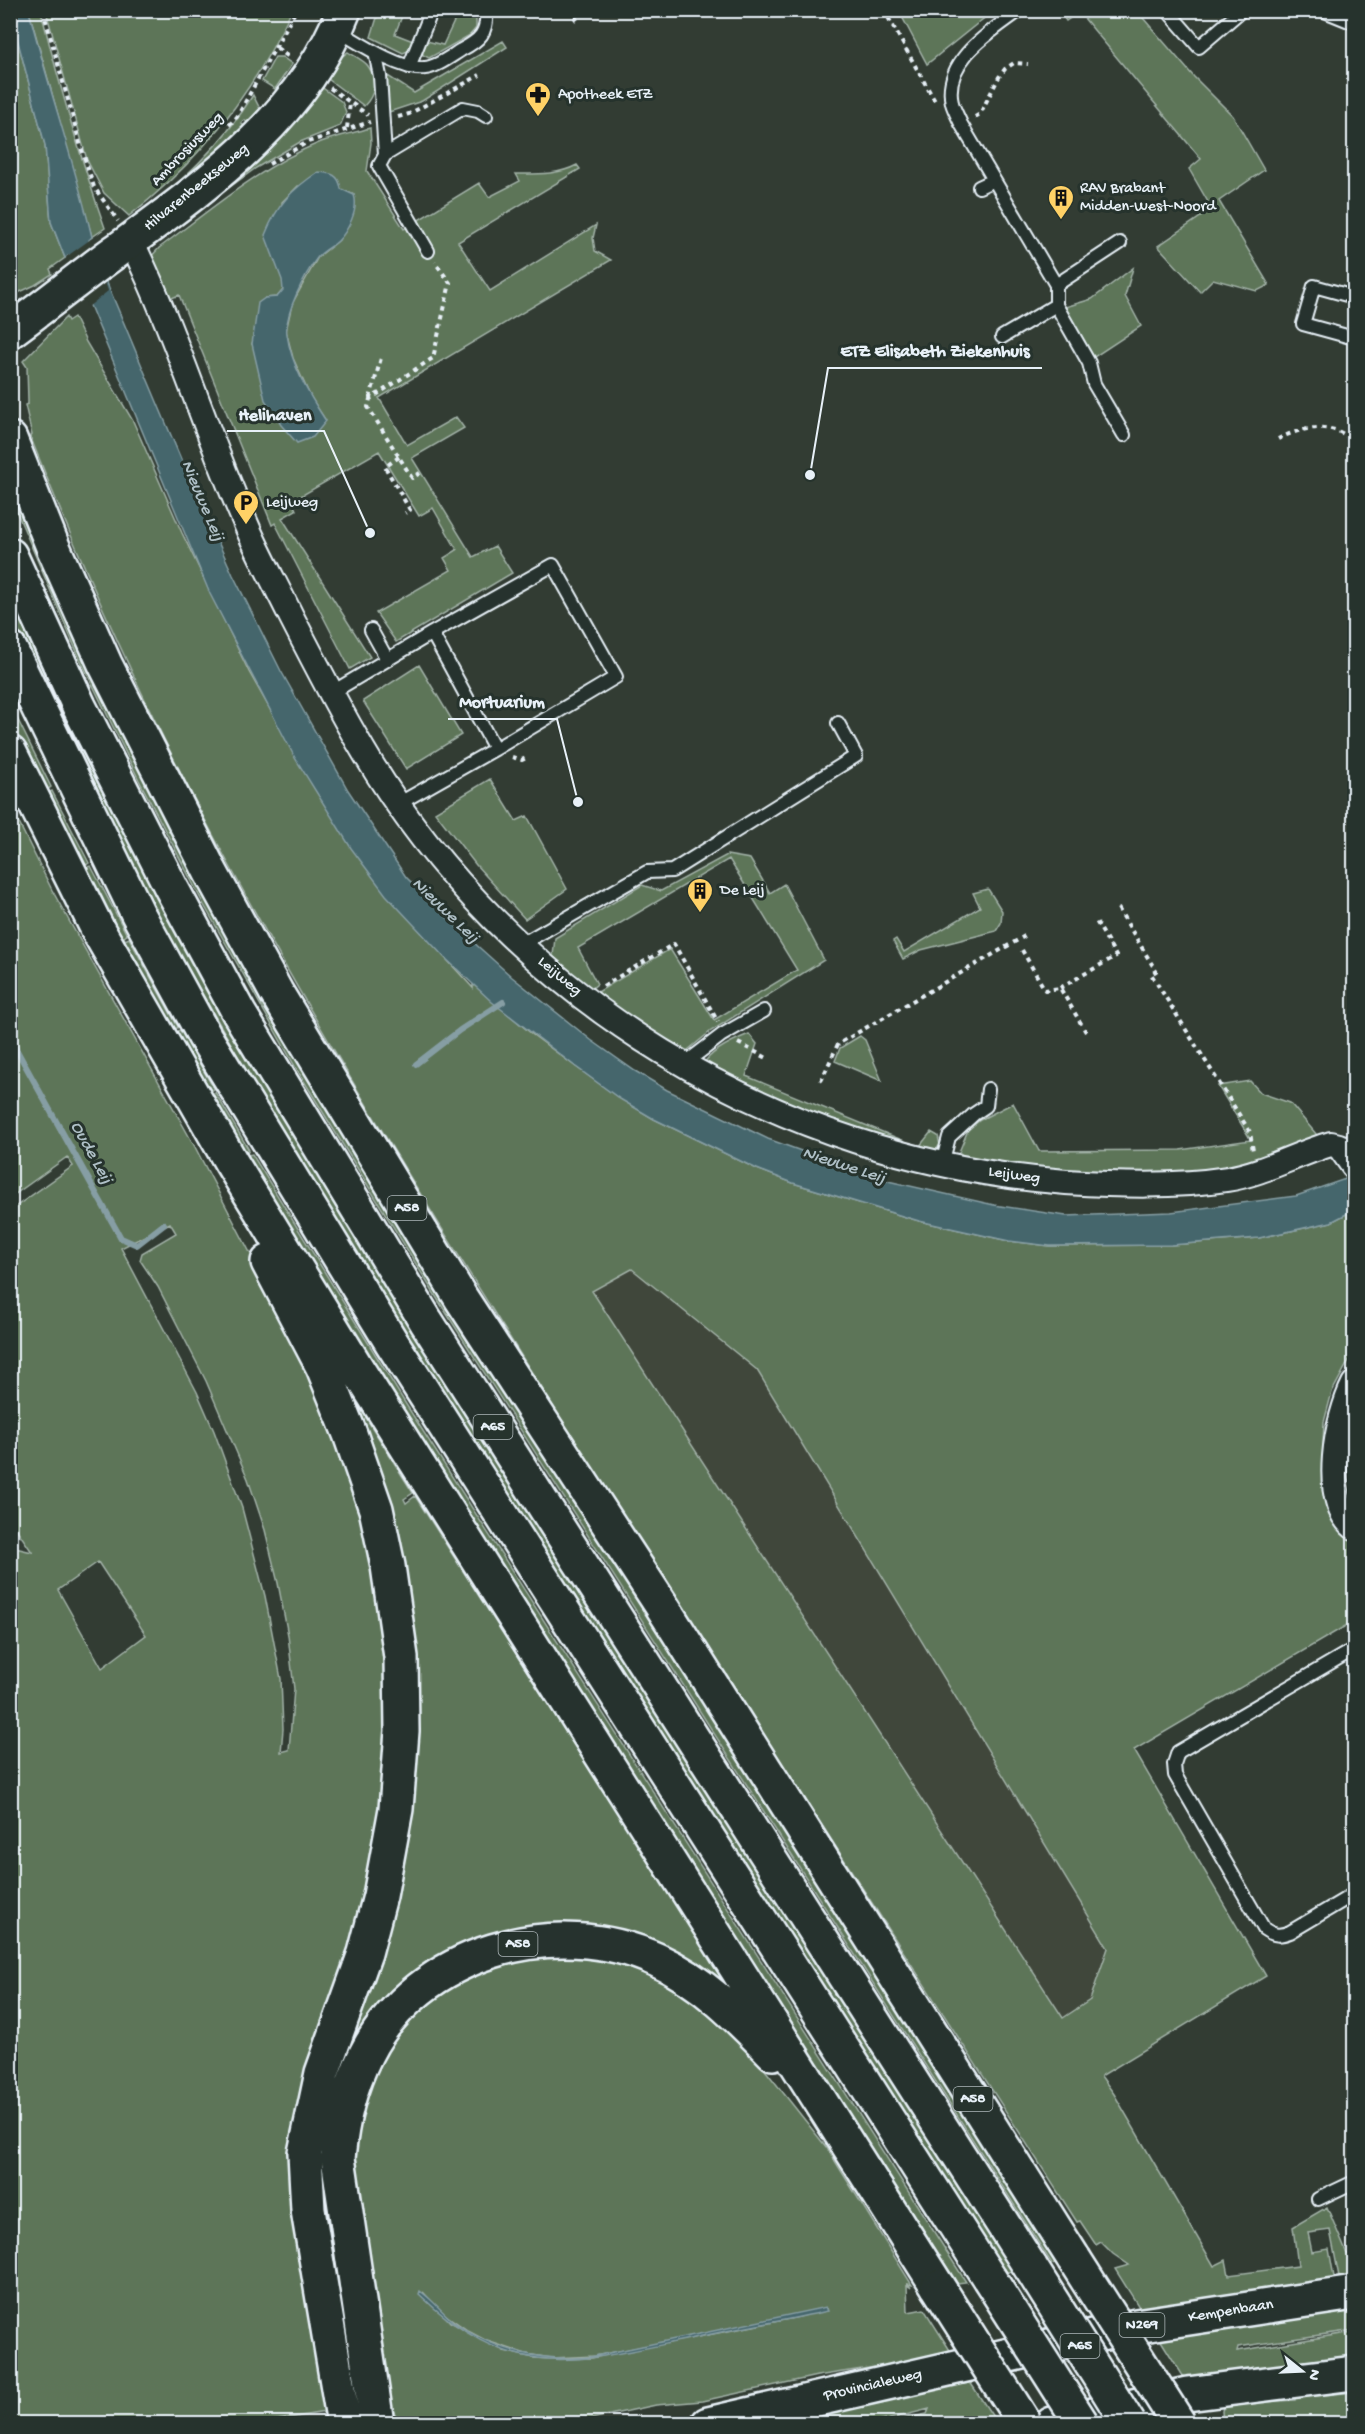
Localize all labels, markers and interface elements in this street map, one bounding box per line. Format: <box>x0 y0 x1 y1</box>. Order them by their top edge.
pharmacy icon: Apotheek ETZ <box>523 80 553 118</box>
place label: Apotheek ETZ <box>558 86 653 105</box>
street label: Ambrosiusweg <box>148 109 228 191</box>
street label: Hilvarenbeekseweg <box>141 140 253 236</box>
place label: RAV Brabant Midden-West-Noord <box>1080 180 1217 217</box>
building icon: RAV Brabant Midden-West-Noord <box>1046 183 1076 221</box>
callout: ETZ Elisabeth Ziekenhuis <box>828 332 1042 368</box>
text: ETZ Elisabeth Ziekenhuis <box>840 342 1031 363</box>
callout: Helihaven <box>227 395 324 431</box>
text: Helihaven <box>239 406 312 427</box>
water label: Nieuwe Leij <box>176 457 229 545</box>
parking icon: Leijweg <box>231 488 261 526</box>
place label: Leijweg <box>266 494 318 513</box>
callout: Mortuarium <box>448 683 557 719</box>
text: Mortuarium <box>459 693 545 714</box>
water label: Nieuwe Leij <box>407 874 484 949</box>
building icon: De Leij <box>685 876 715 914</box>
place label: De Leij <box>719 882 765 901</box>
street label: Leijweg <box>533 953 585 1001</box>
water label: Oude Leij <box>65 1118 117 1189</box>
water label: Nieuwe Leij <box>800 1143 889 1189</box>
street label: Leijweg <box>987 1163 1041 1189</box>
road number: A58 <box>388 1196 426 1220</box>
road number: A65 <box>474 1415 512 1439</box>
road number: A58 <box>498 1932 538 1956</box>
road number: A58 <box>954 2087 992 2111</box>
street label: Kempenbaan <box>1187 2296 1275 2328</box>
road number: N269 <box>1120 2313 1164 2337</box>
road number: A65 <box>1060 2334 1100 2358</box>
north arrow <box>1272 2341 1332 2401</box>
street label: Provincialeweg <box>821 2365 924 2407</box>
text: N <box>1302 2367 1324 2383</box>

